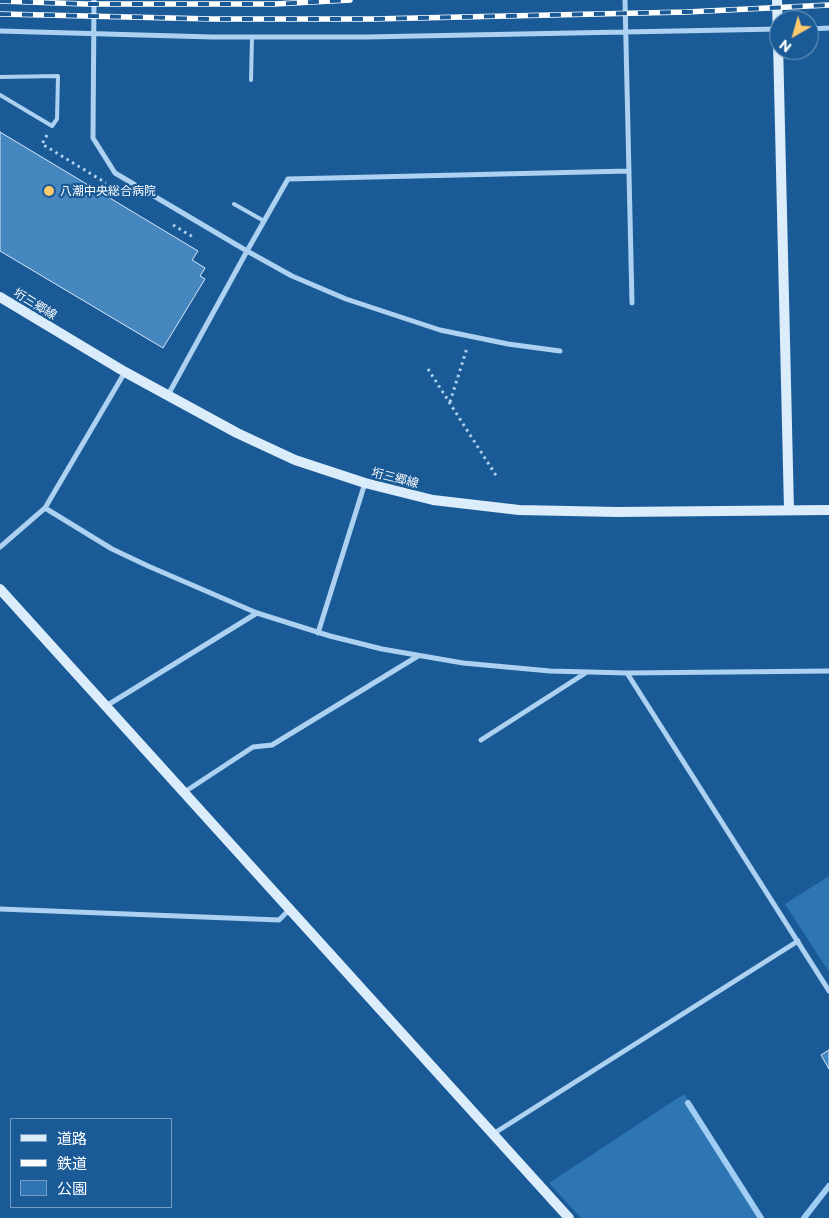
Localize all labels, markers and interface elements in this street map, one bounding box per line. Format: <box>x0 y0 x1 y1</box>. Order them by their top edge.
north arrow <box>769 10 819 60</box>
text: N <box>776 36 794 56</box>
marker: 八潮中央総合病院 <box>42 184 56 198</box>
place label: 八潮中央総合病院 <box>60 184 156 198</box>
street label: 垳三郷線 <box>11 285 59 323</box>
street label: 垳三郷線 <box>370 465 420 491</box>
legend <box>10 1118 172 1208</box>
text: 道路 <box>57 1129 87 1147</box>
text: 鉄道 <box>57 1154 87 1172</box>
text: 公園 <box>57 1179 87 1197</box>

